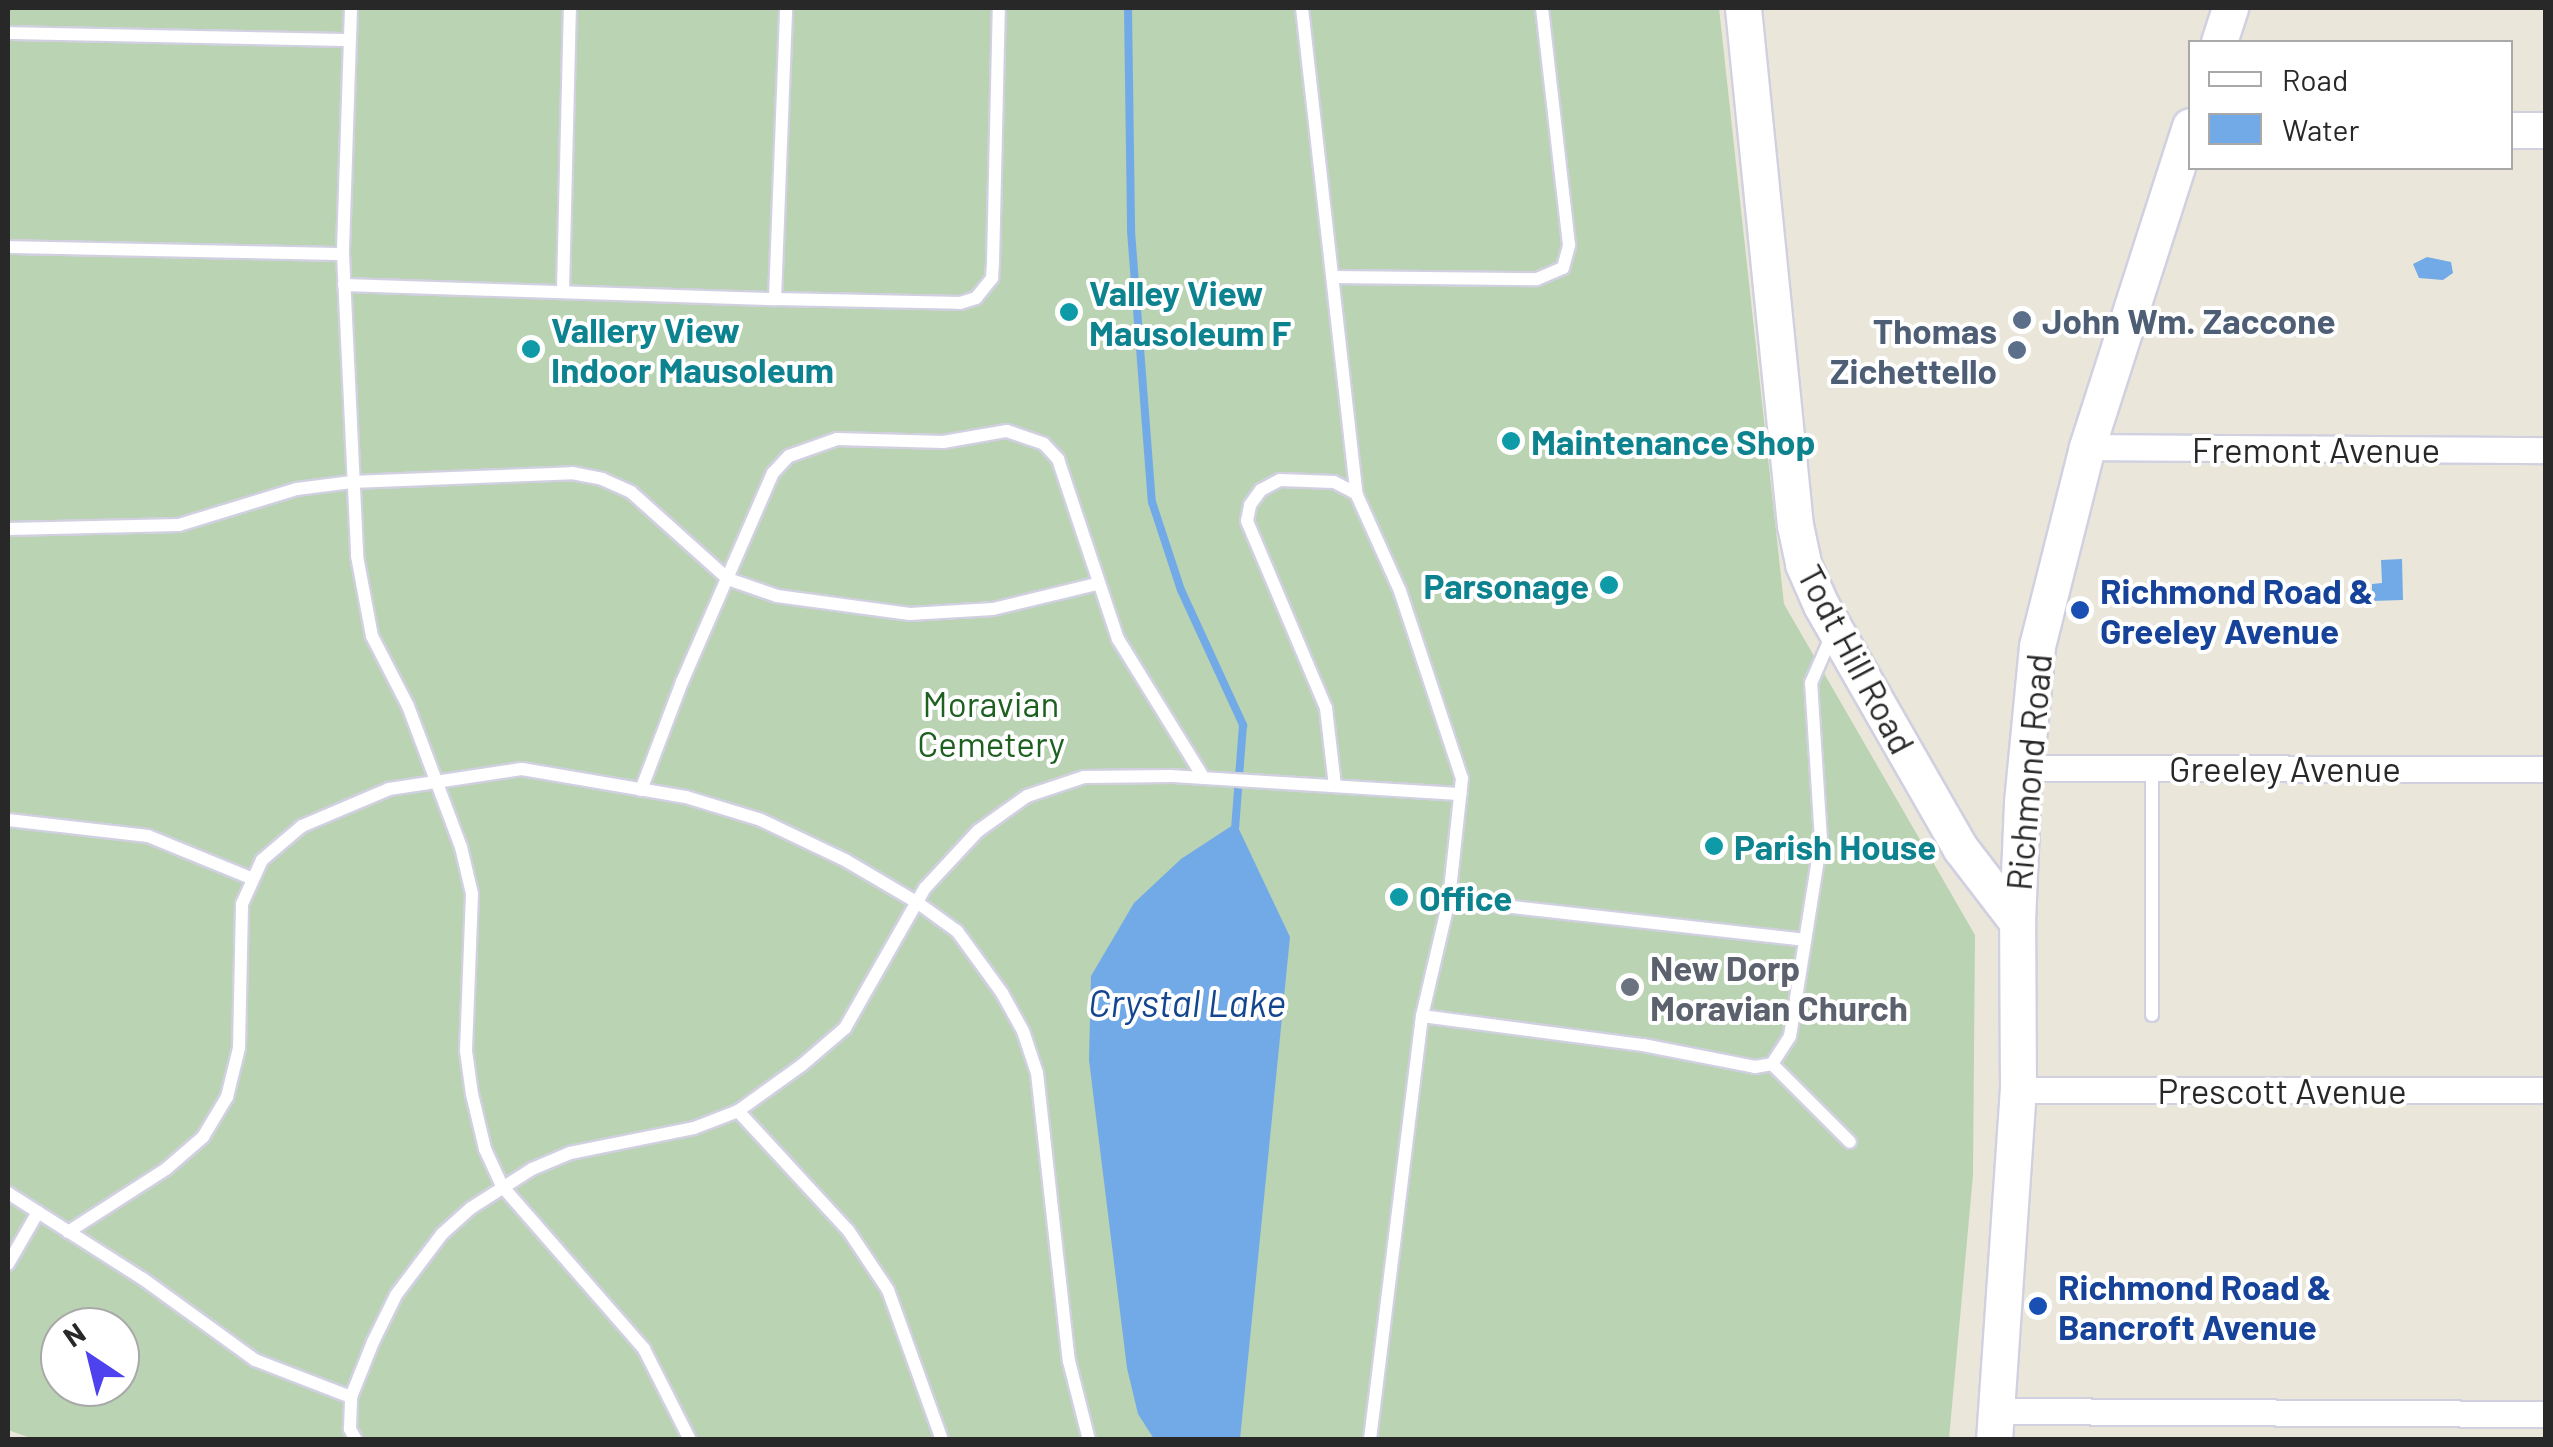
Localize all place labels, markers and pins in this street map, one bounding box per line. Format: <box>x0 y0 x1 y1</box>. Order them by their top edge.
place label: Valley View Mausoleum F <box>1089 271 1291 353</box>
place label: John Wm. Zaccone <box>2042 299 2336 341</box>
marker: Valley View Mausoleum F <box>1058 301 1080 323</box>
place label: Vallery View Indoor Mausoleum <box>551 308 834 390</box>
place label: Thomas Zichettello <box>1830 309 1997 391</box>
marker: John Wm. Zaccone <box>2011 309 2033 331</box>
marker: Vallery View Indoor Mausoleum <box>520 338 542 360</box>
marker: Thomas Zichettello <box>2006 339 2028 361</box>
place label: Maintenance Shop <box>1531 420 1815 462</box>
marker: Maintenance Shop <box>1500 430 1522 452</box>
place label: Parsonage <box>1423 564 1589 606</box>
place label: Richmond Road & Greeley Avenue <box>2100 569 2374 651</box>
marker: Parsonage <box>1598 574 1620 596</box>
marker: Richmond Road & Greeley Avenue <box>2069 599 2091 621</box>
place label: Parish House <box>1734 825 1936 867</box>
marker: Parish House <box>1703 835 1725 857</box>
place label: Office <box>1419 876 1512 918</box>
marker: Office <box>1388 886 1410 908</box>
place label: New Dorp Moravian Church <box>1650 946 1908 1028</box>
marker: New Dorp Moravian Church <box>1619 976 1641 998</box>
place label: Richmond Road & Bancroft Avenue <box>2058 1265 2332 1347</box>
marker: Richmond Road & Bancroft Avenue <box>2027 1295 2049 1317</box>

